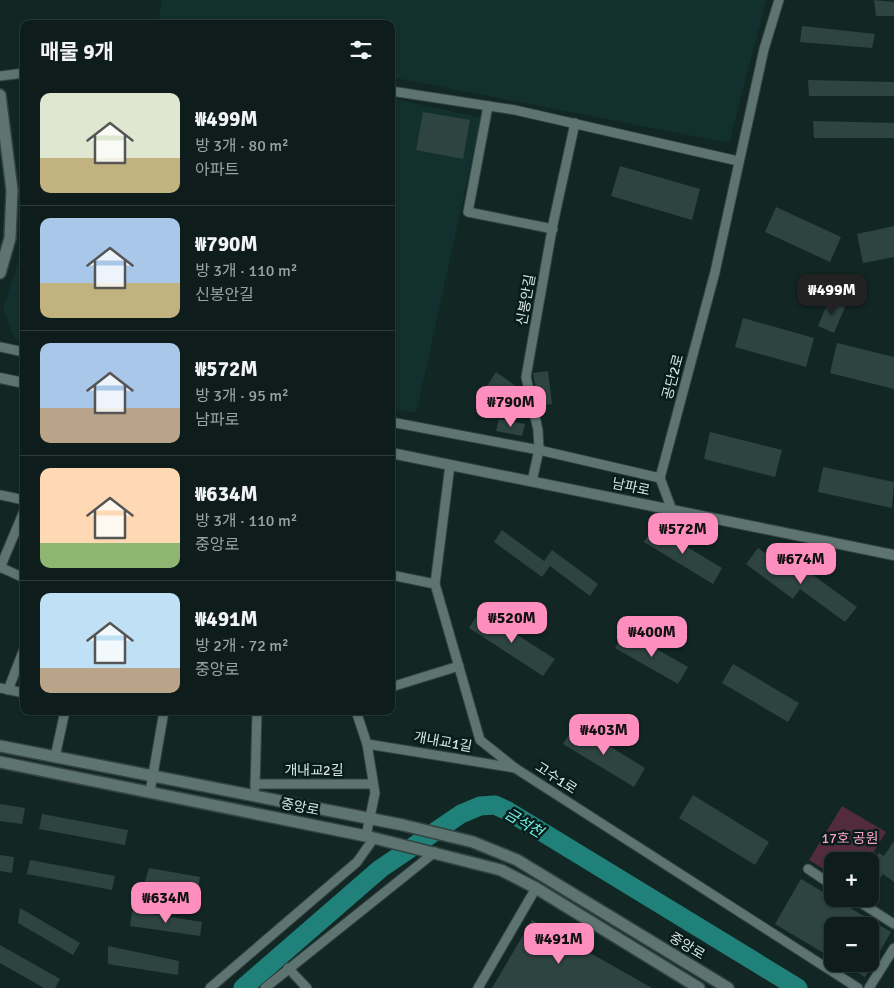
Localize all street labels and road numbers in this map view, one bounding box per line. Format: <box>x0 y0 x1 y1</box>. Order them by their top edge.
street label: 신봉안길 <box>513 273 539 327</box>
street label: 공단2로 <box>659 352 687 402</box>
street label: 남파로 <box>610 475 652 499</box>
street label: 개내교1길 <box>412 728 474 756</box>
street label: 고수1로 <box>532 758 580 798</box>
street label: 개내교2길 <box>284 762 344 779</box>
street label: 중앙로 <box>279 795 321 819</box>
street label: 중앙로 <box>666 929 708 963</box>

